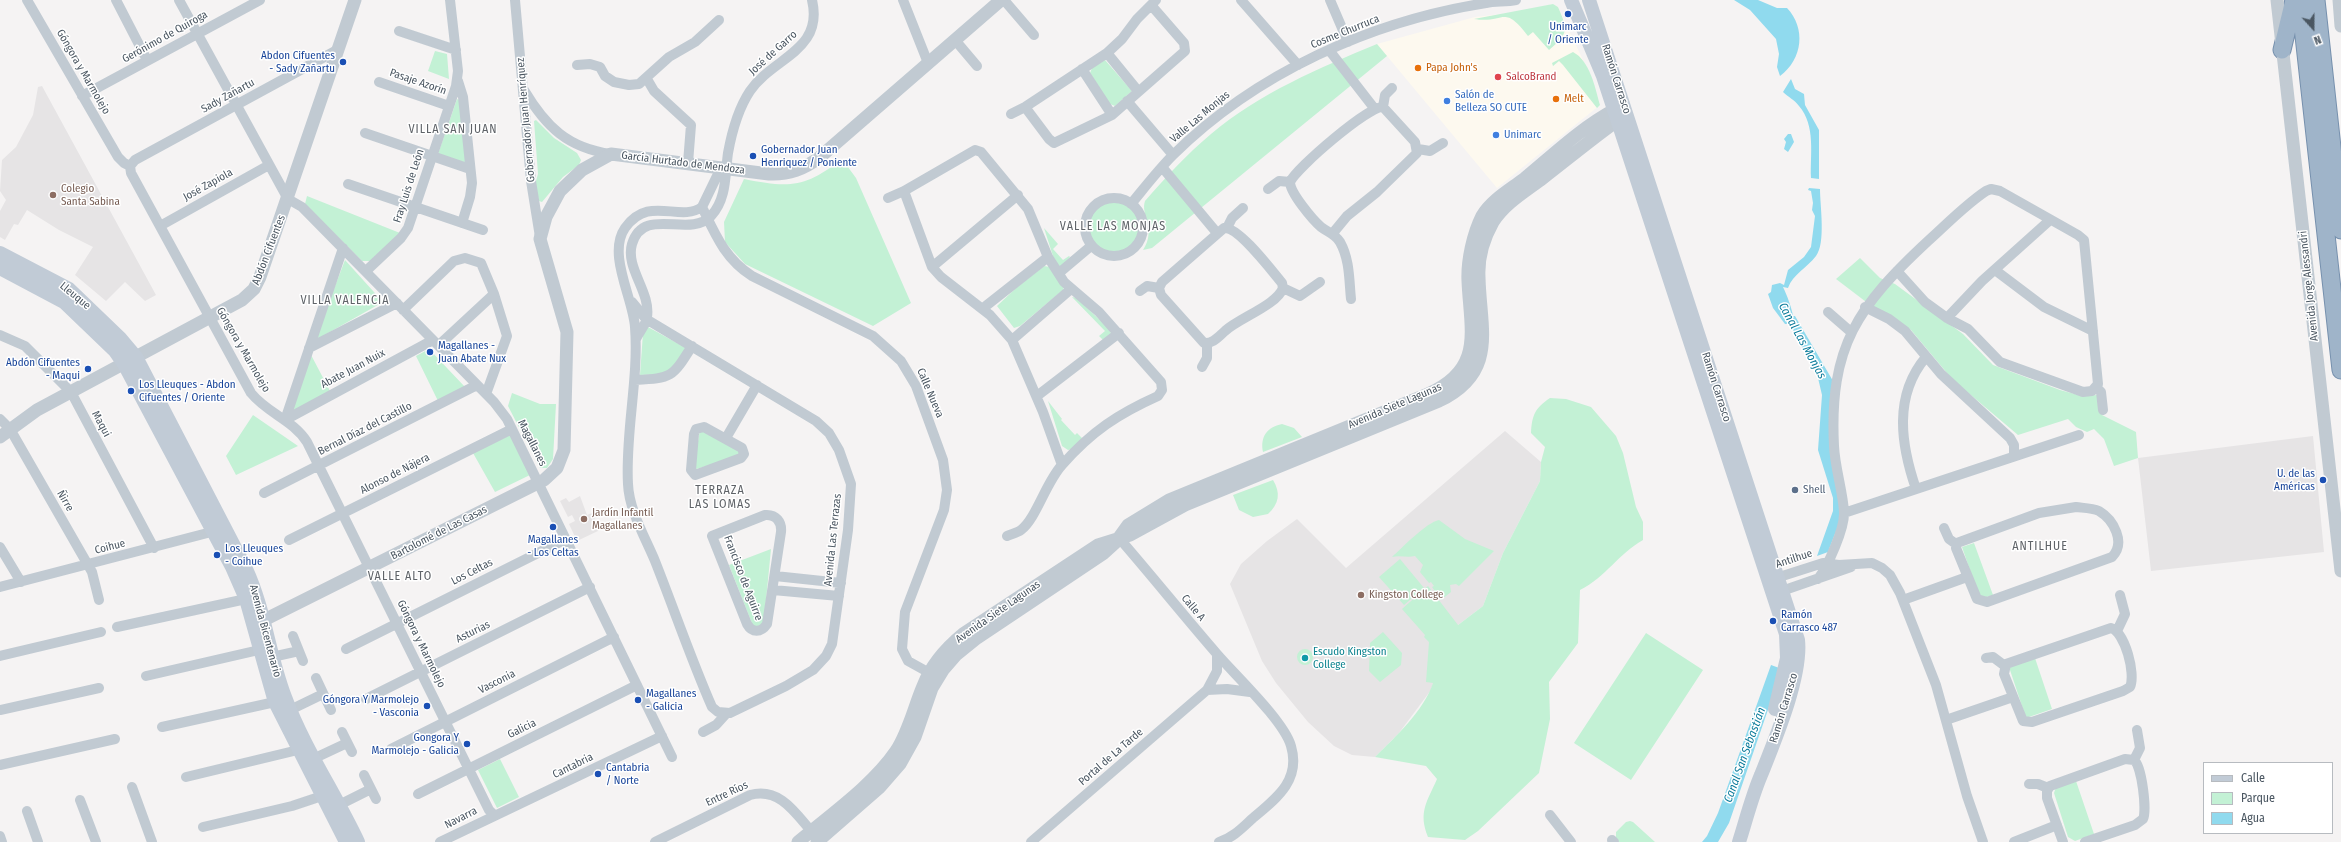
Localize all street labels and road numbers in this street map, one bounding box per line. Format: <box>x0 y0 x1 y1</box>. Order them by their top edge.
street label: Gerónimo de Quiroga <box>120 8 210 66</box>
street label: Cosme Churruca <box>1309 12 1381 52</box>
street label: Góngora y Marmolejo <box>53 27 113 117</box>
street label: José de Garro <box>746 28 800 78</box>
street label: Ramón Carrasco <box>1599 43 1633 115</box>
street label: Gobernador Juan Henríquez <box>514 57 538 183</box>
street label: Pasaje Azorín <box>388 66 448 98</box>
street label: Sady Zañartu <box>199 76 257 116</box>
street label: Valle Las Monjas <box>1167 88 1233 146</box>
street label: Fray Luis de León <box>391 147 427 225</box>
street label: García Hurtado de Mendoza <box>621 149 745 177</box>
street label: José Zapiola <box>181 166 235 204</box>
street label: Abdón Cifuentes <box>250 213 288 287</box>
street label: Avenida Jorge Alessandri <box>2297 230 2321 342</box>
street label: Lleuque <box>57 280 93 312</box>
street label: Góngora y Marmolejo <box>213 305 273 395</box>
street label: Abate Juan Nuix <box>319 347 387 391</box>
street label: Ramón Carrasco <box>1699 351 1733 423</box>
street label: Calle Nueva <box>914 366 946 420</box>
street label: Avenida Siete Lagunas <box>1346 380 1444 432</box>
street label: Bernal Díaz del Castillo <box>316 400 414 458</box>
street label: Maqui <box>89 409 113 439</box>
street label: Magallanes <box>515 418 549 468</box>
street label: Alonso de Nájera <box>358 451 432 497</box>
street label: Ñirre <box>54 488 76 514</box>
street label: Avenida Las Terrazas <box>822 493 844 587</box>
street label: Bartolomé de Las Casas <box>389 503 489 563</box>
street label: Francisco de Aguirre <box>721 534 765 622</box>
street label: Coihue <box>93 537 127 557</box>
street label: Antilhue <box>1774 547 1814 571</box>
street label: Los Celtas <box>449 556 495 588</box>
street label: Avenida Siete Lagunas <box>953 578 1043 646</box>
street label: Avenida Bicentenario <box>246 583 284 679</box>
street label: Calle A <box>1178 592 1208 624</box>
street label: Góngora y Marmolejo <box>394 598 448 690</box>
street label: Asturias <box>454 618 492 646</box>
street label: Vasconia <box>476 667 518 697</box>
street label: Ramón Carrasco <box>1767 671 1801 745</box>
street label: Galicia <box>506 716 538 742</box>
street label: Portal de La Tarde <box>1076 726 1146 788</box>
street label: Cantabria <box>551 751 595 781</box>
street label: Entre Ríos <box>704 778 750 810</box>
street label: Navarra <box>443 804 479 832</box>

